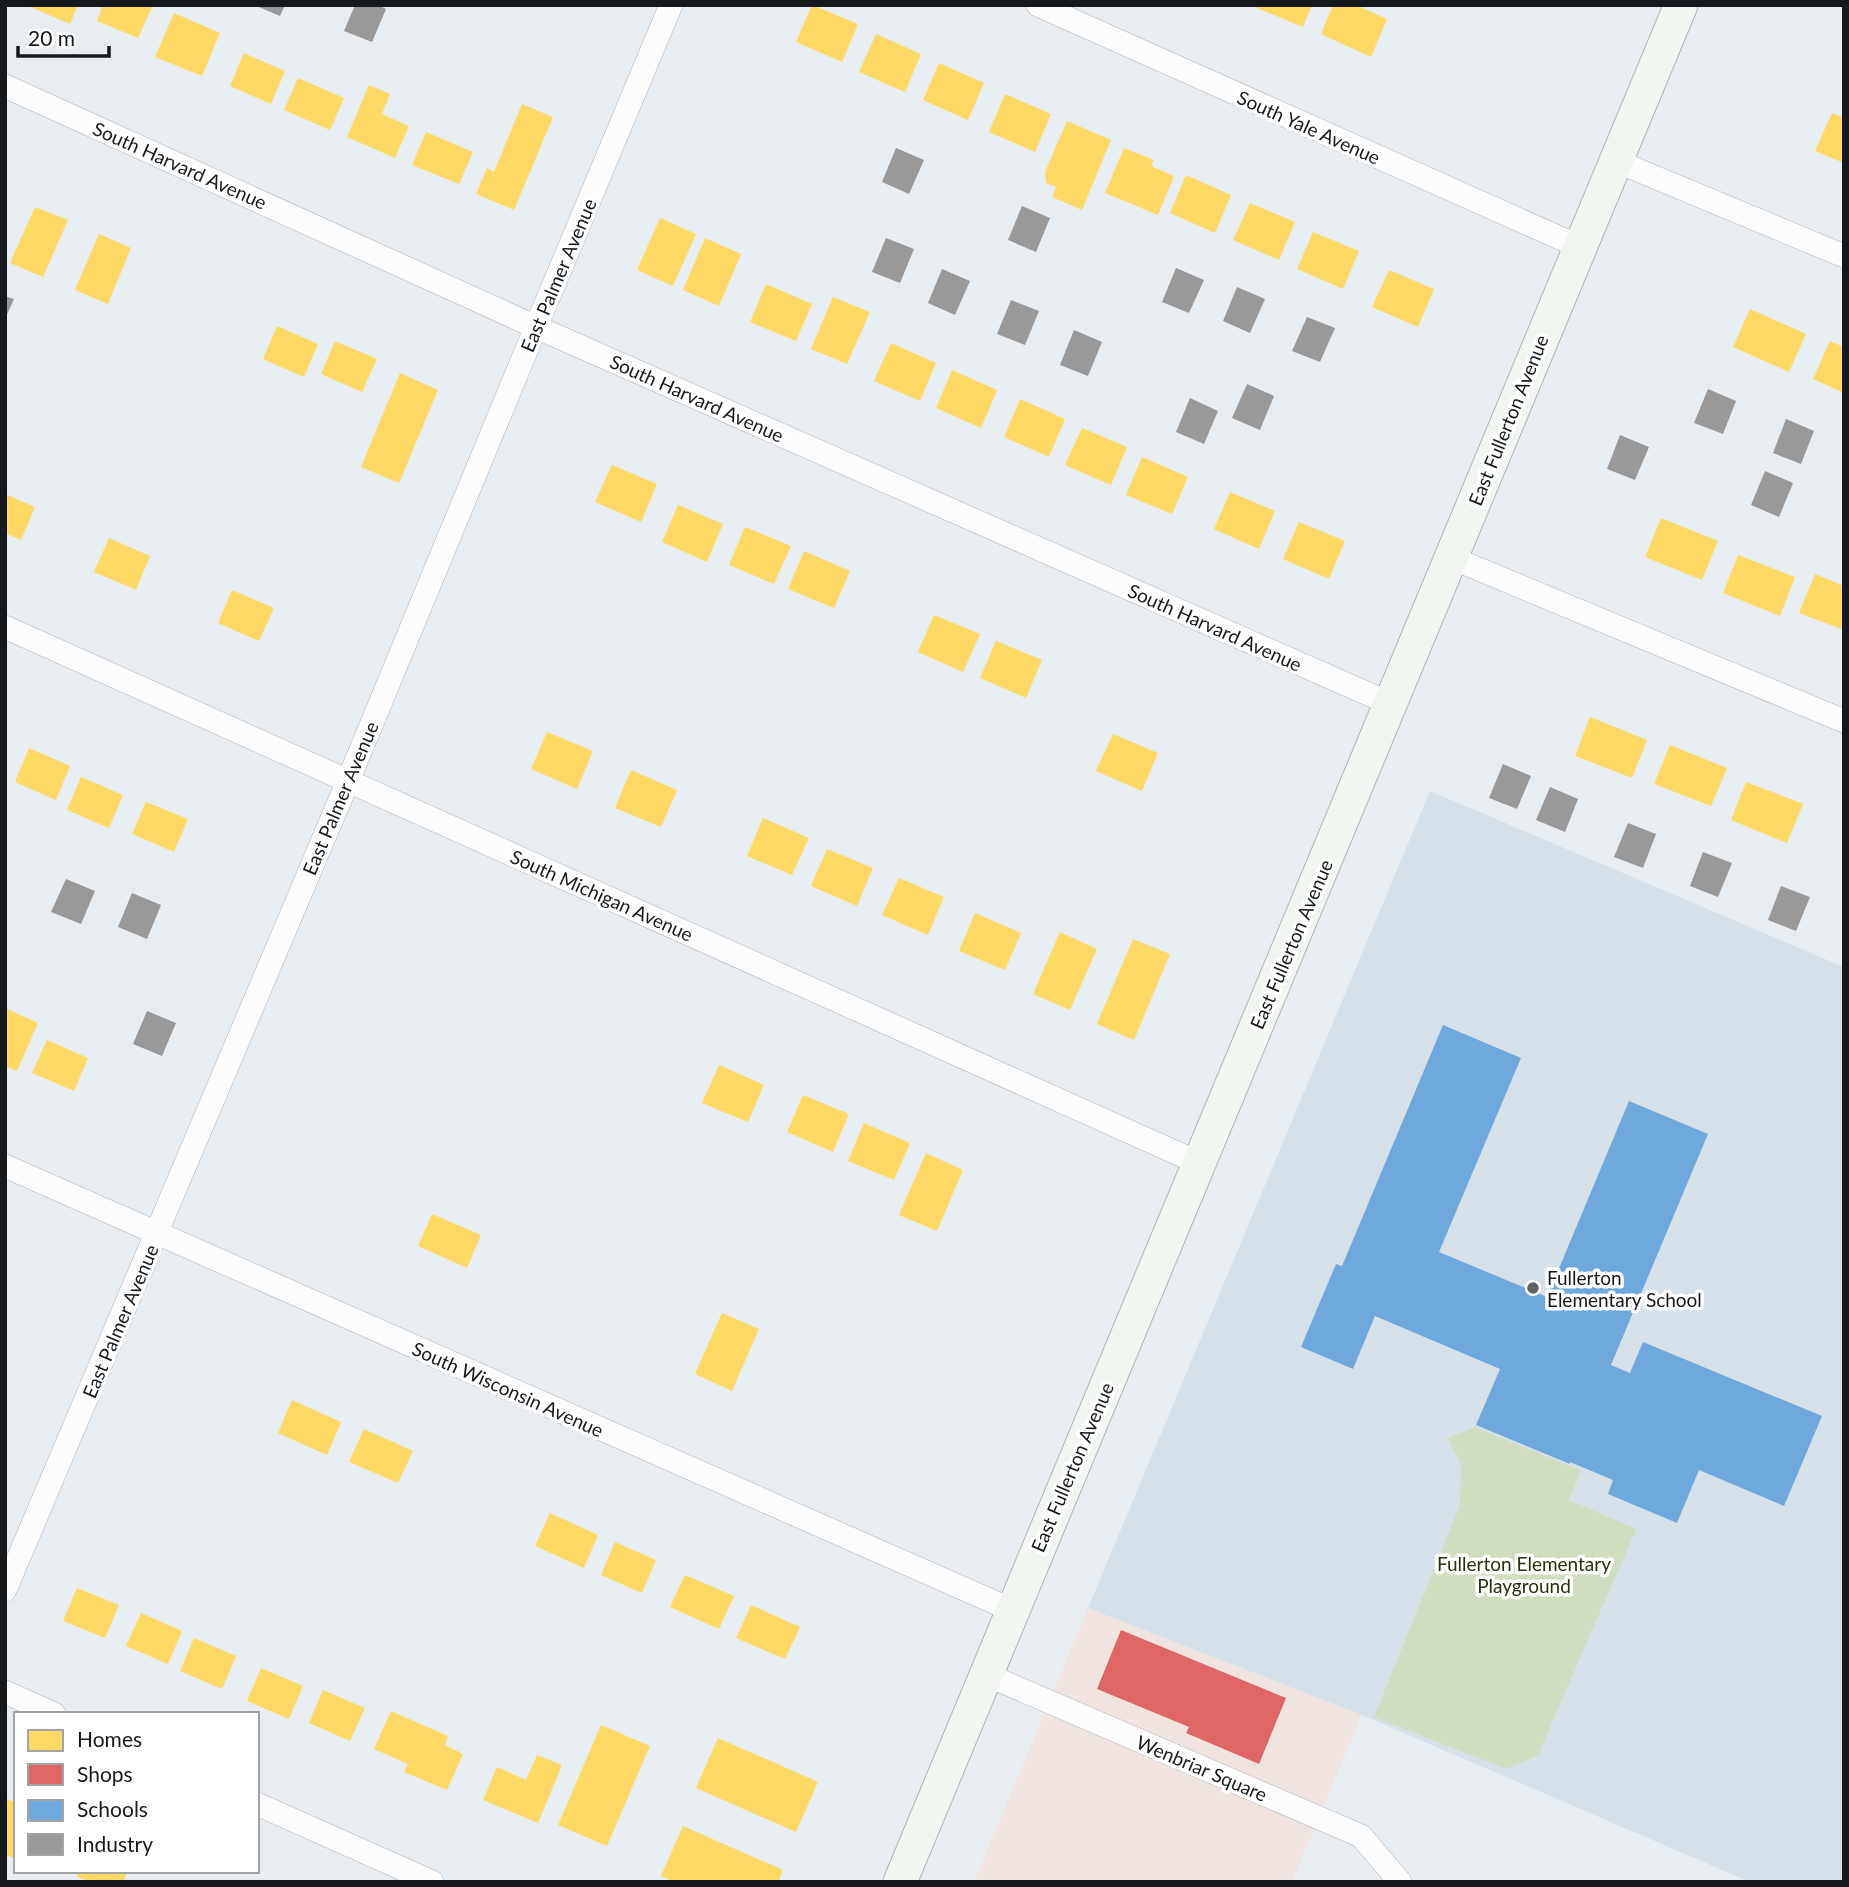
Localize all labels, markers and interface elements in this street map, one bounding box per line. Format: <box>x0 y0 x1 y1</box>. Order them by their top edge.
scale bar <box>18 14 108 58</box>
text: 20 m <box>28 25 75 50</box>
street label: South Yale Avenue <box>1234 85 1384 169</box>
street label: South Harvard Avenue <box>90 116 270 214</box>
street label: East Palmer Avenue <box>515 195 601 355</box>
street label: East Fullerton Avenue <box>1463 331 1553 509</box>
street label: South Harvard Avenue <box>607 349 787 447</box>
street label: South Harvard Avenue <box>1125 578 1305 676</box>
street label: East Palmer Avenue <box>297 718 383 878</box>
street label: South Michigan Avenue <box>507 844 697 946</box>
street label: East Fullerton Avenue <box>1245 856 1337 1032</box>
street label: East Palmer Avenue <box>77 1241 163 1401</box>
place label: Fullerton Elementary School <box>1547 1266 1702 1311</box>
marker: Fullerton Elementary School <box>1525 1280 1541 1296</box>
street label: South Wisconsin Avenue <box>409 1336 607 1442</box>
street label: East Fullerton Avenue <box>1026 1379 1118 1555</box>
park label: Fullerton Elementary Playground <box>1437 1552 1611 1597</box>
legend <box>14 1712 259 1873</box>
text: Homes <box>77 1726 142 1751</box>
street label: Wenbriar Square <box>1133 1730 1271 1806</box>
text: Shops <box>77 1761 133 1786</box>
text: Schools <box>77 1796 148 1821</box>
text: Industry <box>77 1831 153 1856</box>

